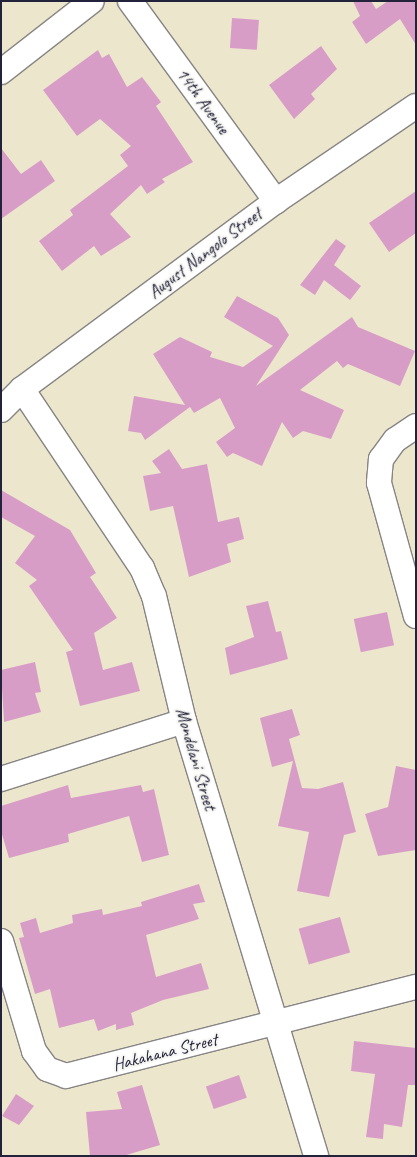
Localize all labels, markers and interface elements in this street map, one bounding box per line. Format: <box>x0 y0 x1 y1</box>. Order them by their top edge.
street label: 14th Avenue <box>172 64 234 138</box>
street label: August Nangolo Street <box>144 203 266 303</box>
street label: Mondelani Street <box>171 705 221 813</box>
street label: Hakahana Street <box>111 1029 219 1075</box>

